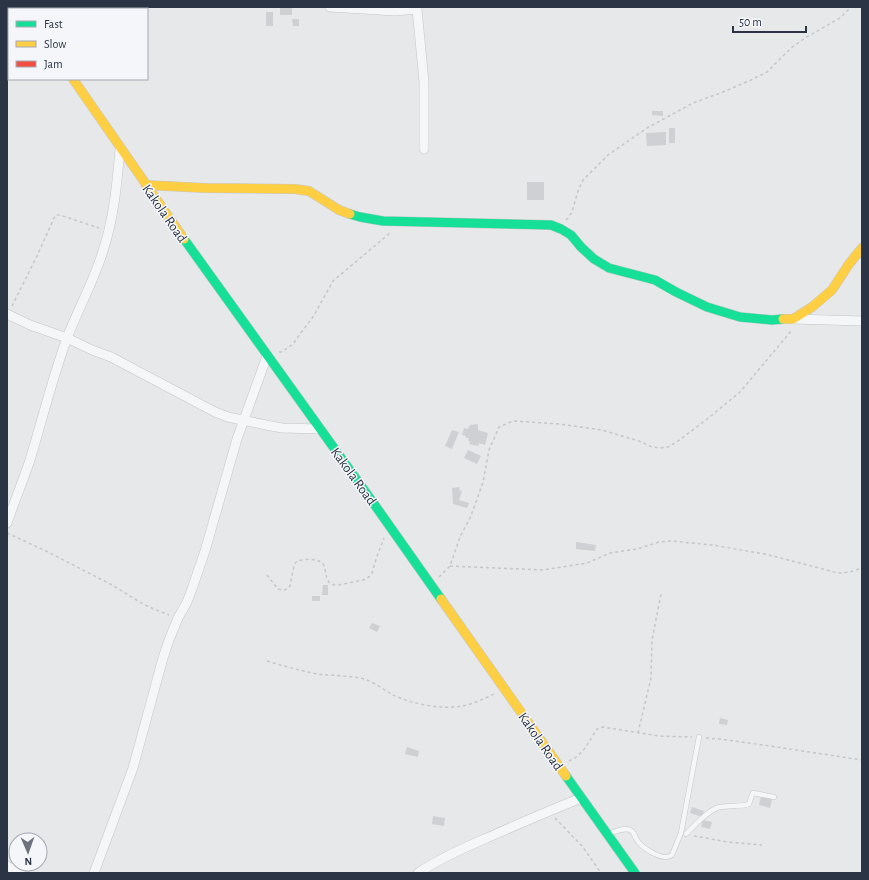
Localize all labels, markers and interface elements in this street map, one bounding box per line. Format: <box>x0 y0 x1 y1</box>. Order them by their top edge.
legend <box>8 8 148 80</box>
scale bar <box>733 8 806 34</box>
text: 50 m <box>739 16 762 28</box>
text: Fast <box>44 18 63 30</box>
text: Slow <box>44 38 66 50</box>
text: Jam <box>44 58 63 70</box>
street label: Kakola Road <box>139 182 189 245</box>
street label: Kakola Road <box>328 445 379 508</box>
street label: Kakola Road <box>515 710 565 773</box>
north arrow <box>8 832 48 872</box>
text: N <box>24 856 32 867</box>

